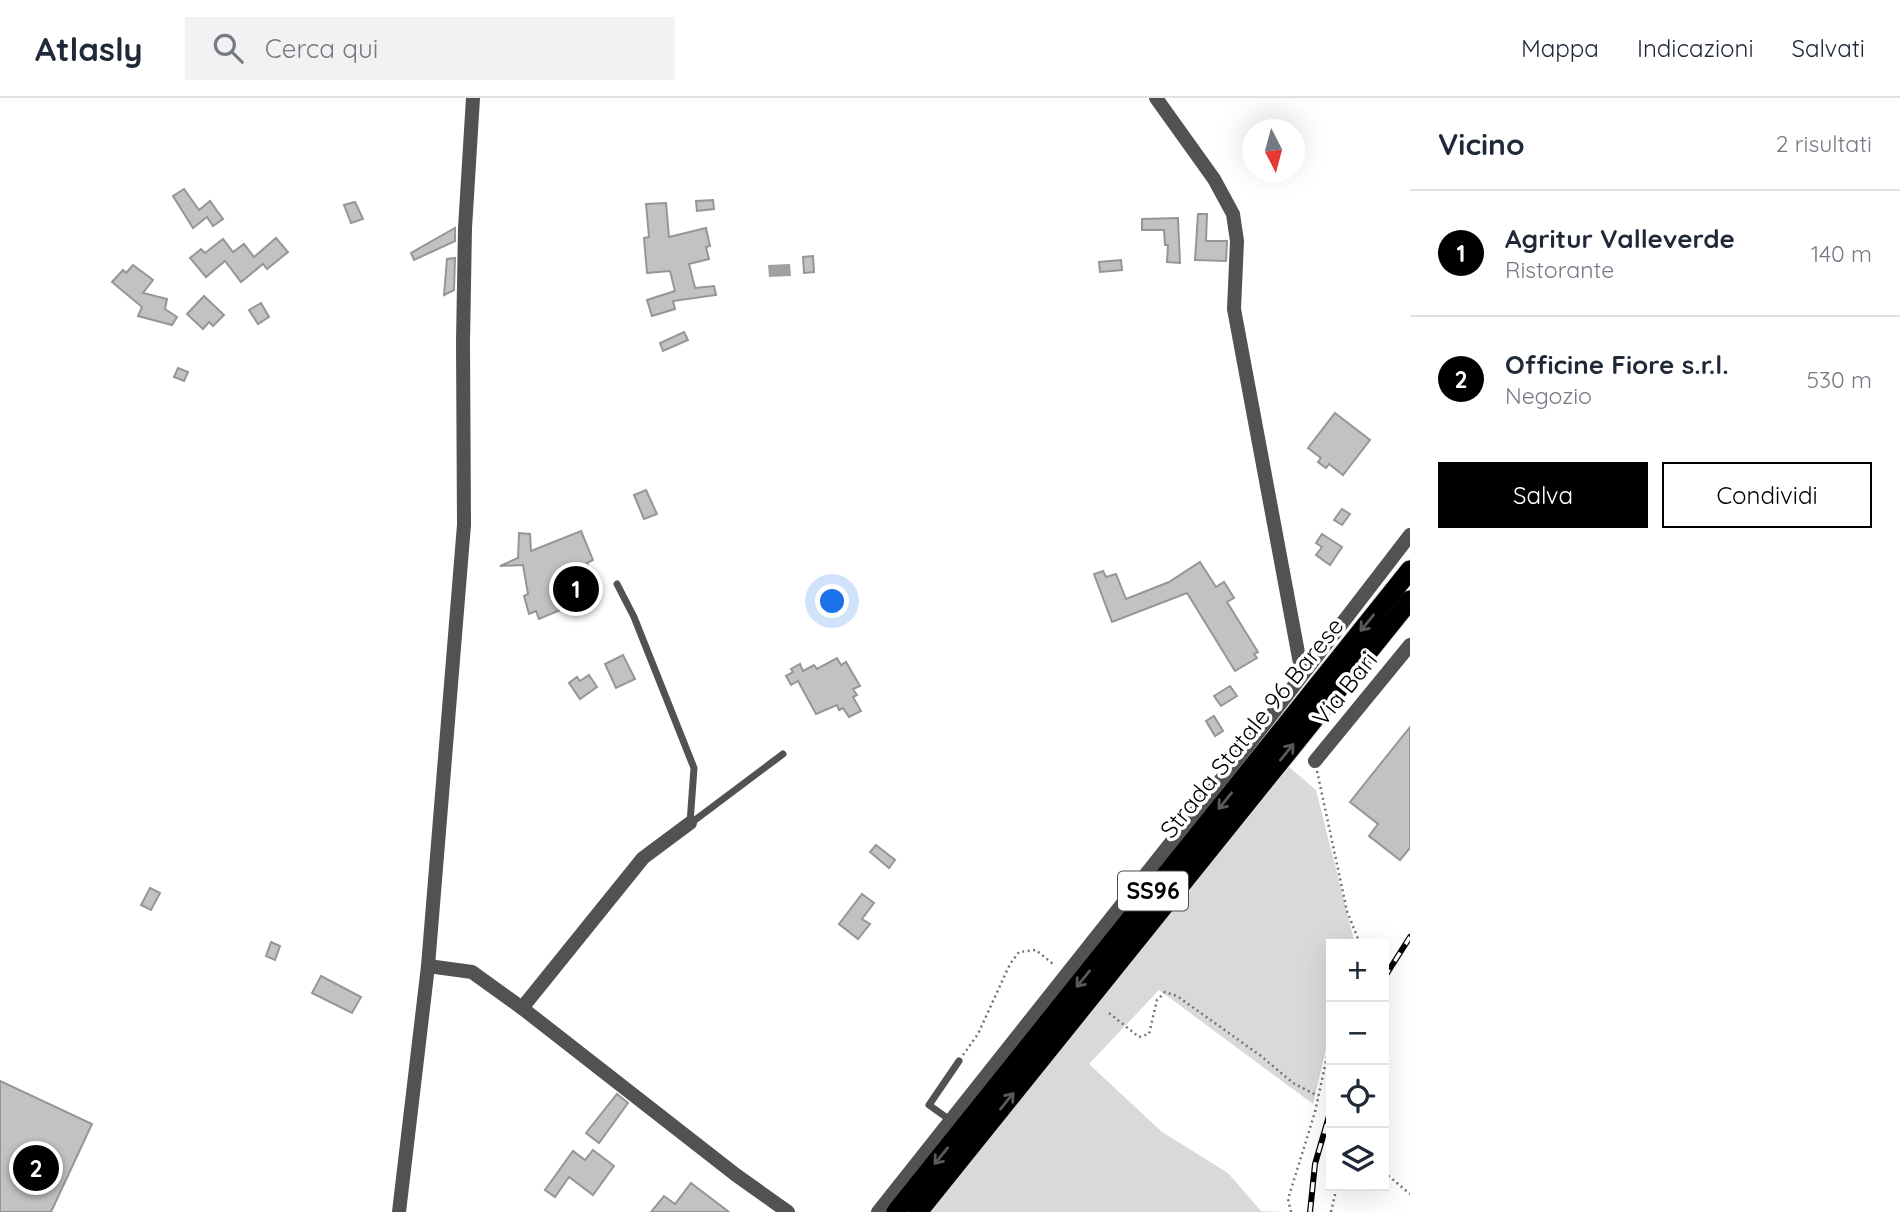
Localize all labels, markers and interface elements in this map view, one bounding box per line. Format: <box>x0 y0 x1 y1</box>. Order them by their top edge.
search box <box>185 17 675 80</box>
text: Atlasly <box>35 28 143 69</box>
icon: search <box>209 29 247 67</box>
text: Cerca qui <box>265 32 378 65</box>
text: Mappa <box>1521 33 1599 63</box>
text: Indicazioni <box>1637 33 1754 63</box>
text: Salvati <box>1792 33 1865 63</box>
north arrow <box>1242 119 1305 182</box>
text: Vicino <box>1438 125 1525 163</box>
text: 2 risultati <box>1776 129 1872 158</box>
text: Agritur Valleverde <box>1505 222 1735 255</box>
text: 1 <box>1457 239 1465 268</box>
text: 140 m <box>1811 239 1872 268</box>
text: Ristorante <box>1505 255 1614 284</box>
text: Officine Fiore s.r.l. <box>1505 348 1729 381</box>
text: 2 <box>1454 365 1468 394</box>
text: 530 m <box>1806 365 1872 394</box>
text: Negozio <box>1505 381 1592 410</box>
button: Salva <box>1438 462 1648 528</box>
button: Condividi <box>1662 462 1872 528</box>
pin: 1 <box>553 563 599 615</box>
your location <box>815 584 849 618</box>
street label: Strada Statale 96 Barese <box>1153 611 1349 844</box>
one-way arrow <box>1360 614 1375 632</box>
street label: Via Bari <box>1305 645 1383 732</box>
one-way arrow <box>1279 743 1295 761</box>
one-way arrow <box>1218 791 1233 810</box>
road number: SS96 <box>1118 872 1188 911</box>
map controls <box>1326 939 1389 1191</box>
button: + <box>1326 939 1389 1002</box>
one-way arrow <box>1075 969 1091 987</box>
button: − <box>1326 1002 1389 1065</box>
button: locate <box>1326 1065 1389 1128</box>
one-way arrow <box>999 1093 1015 1111</box>
button: layers <box>1326 1128 1389 1191</box>
pin: 2 <box>13 1142 59 1194</box>
one-way arrow <box>933 1147 948 1165</box>

